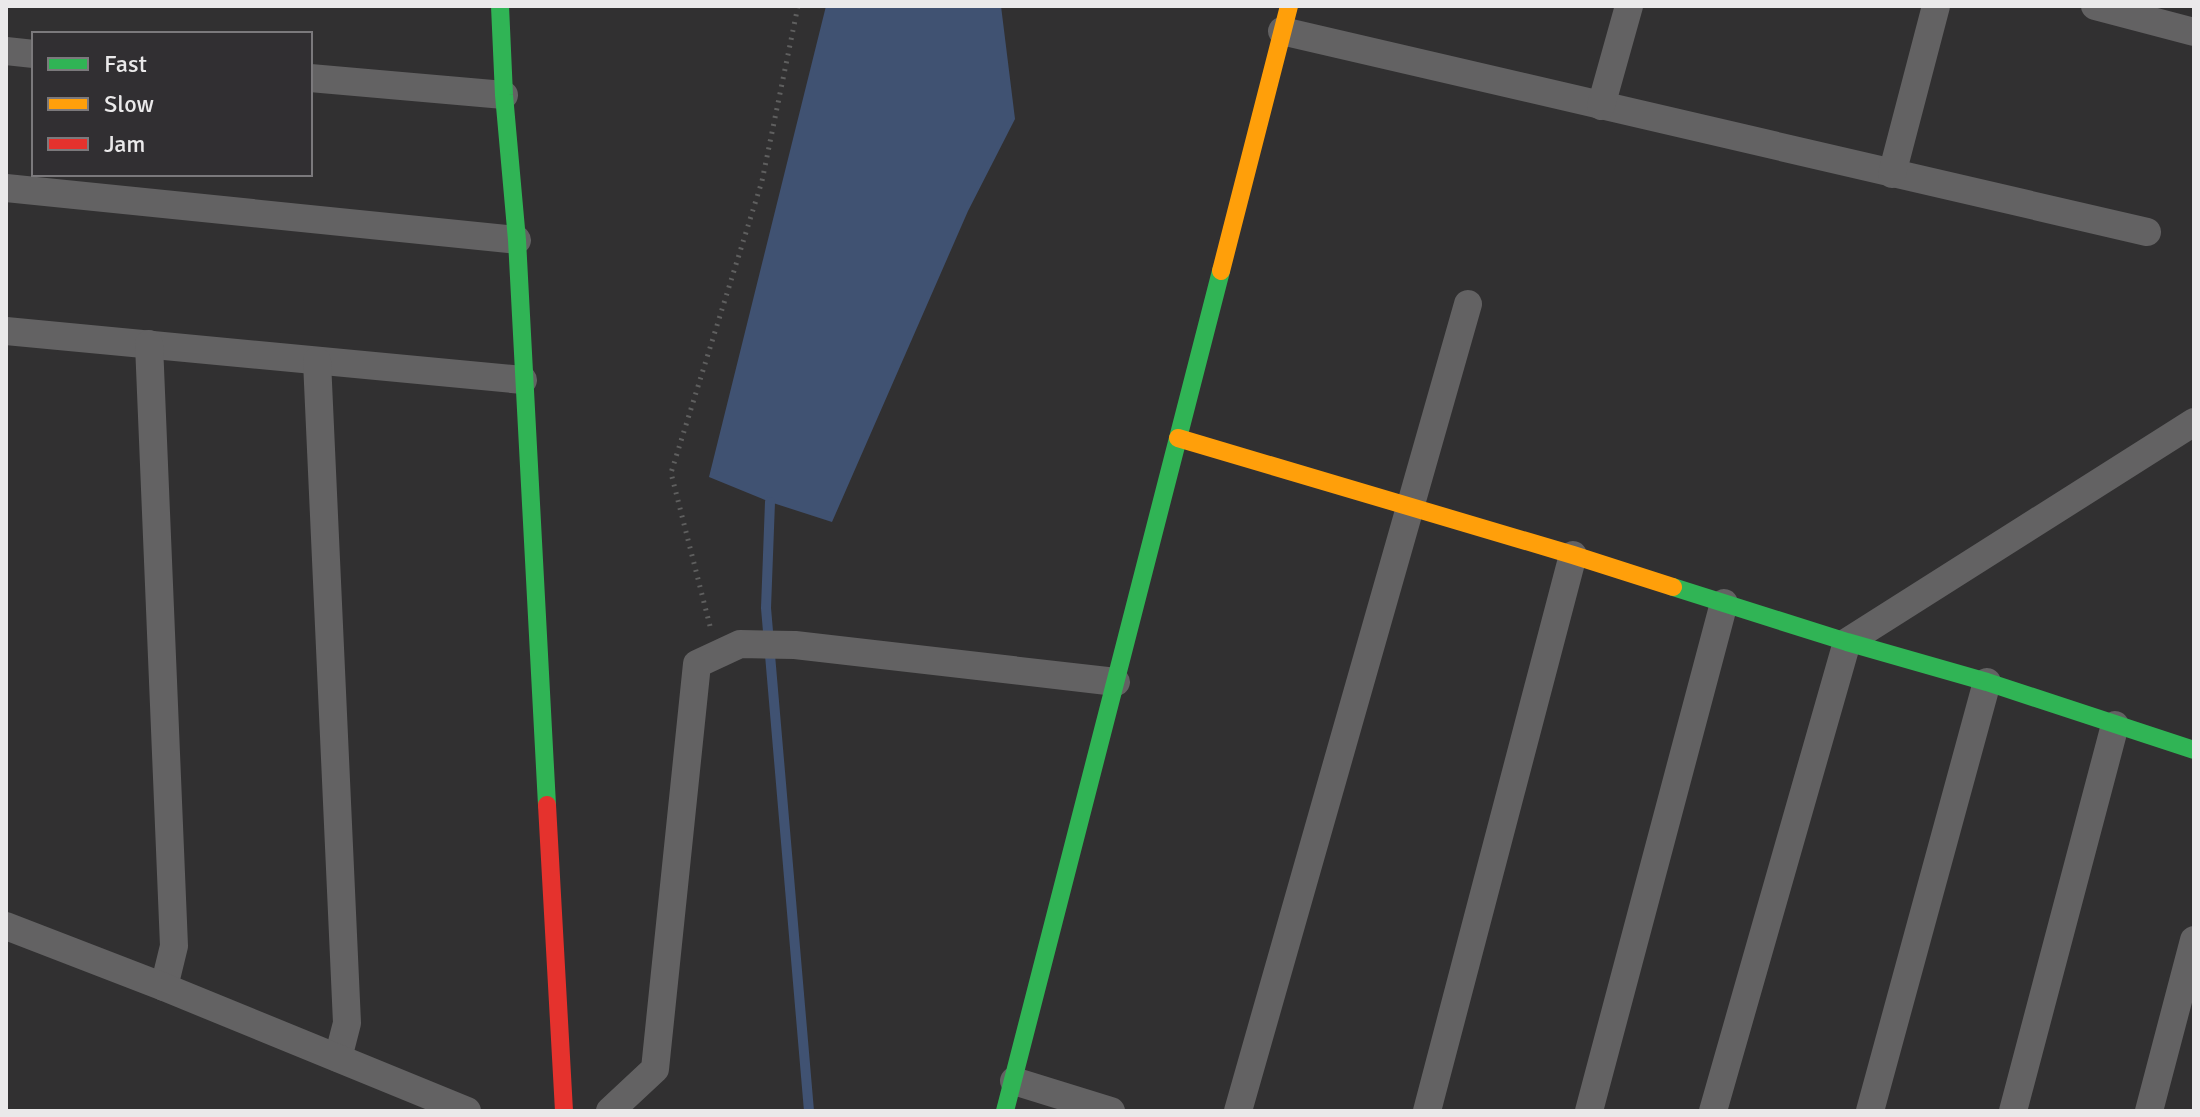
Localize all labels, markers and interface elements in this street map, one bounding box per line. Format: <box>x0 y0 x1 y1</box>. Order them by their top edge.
legend <box>32 32 312 176</box>
text: Fast <box>104 49 147 79</box>
text: Slow <box>104 89 154 119</box>
text: Jam <box>104 129 145 159</box>

